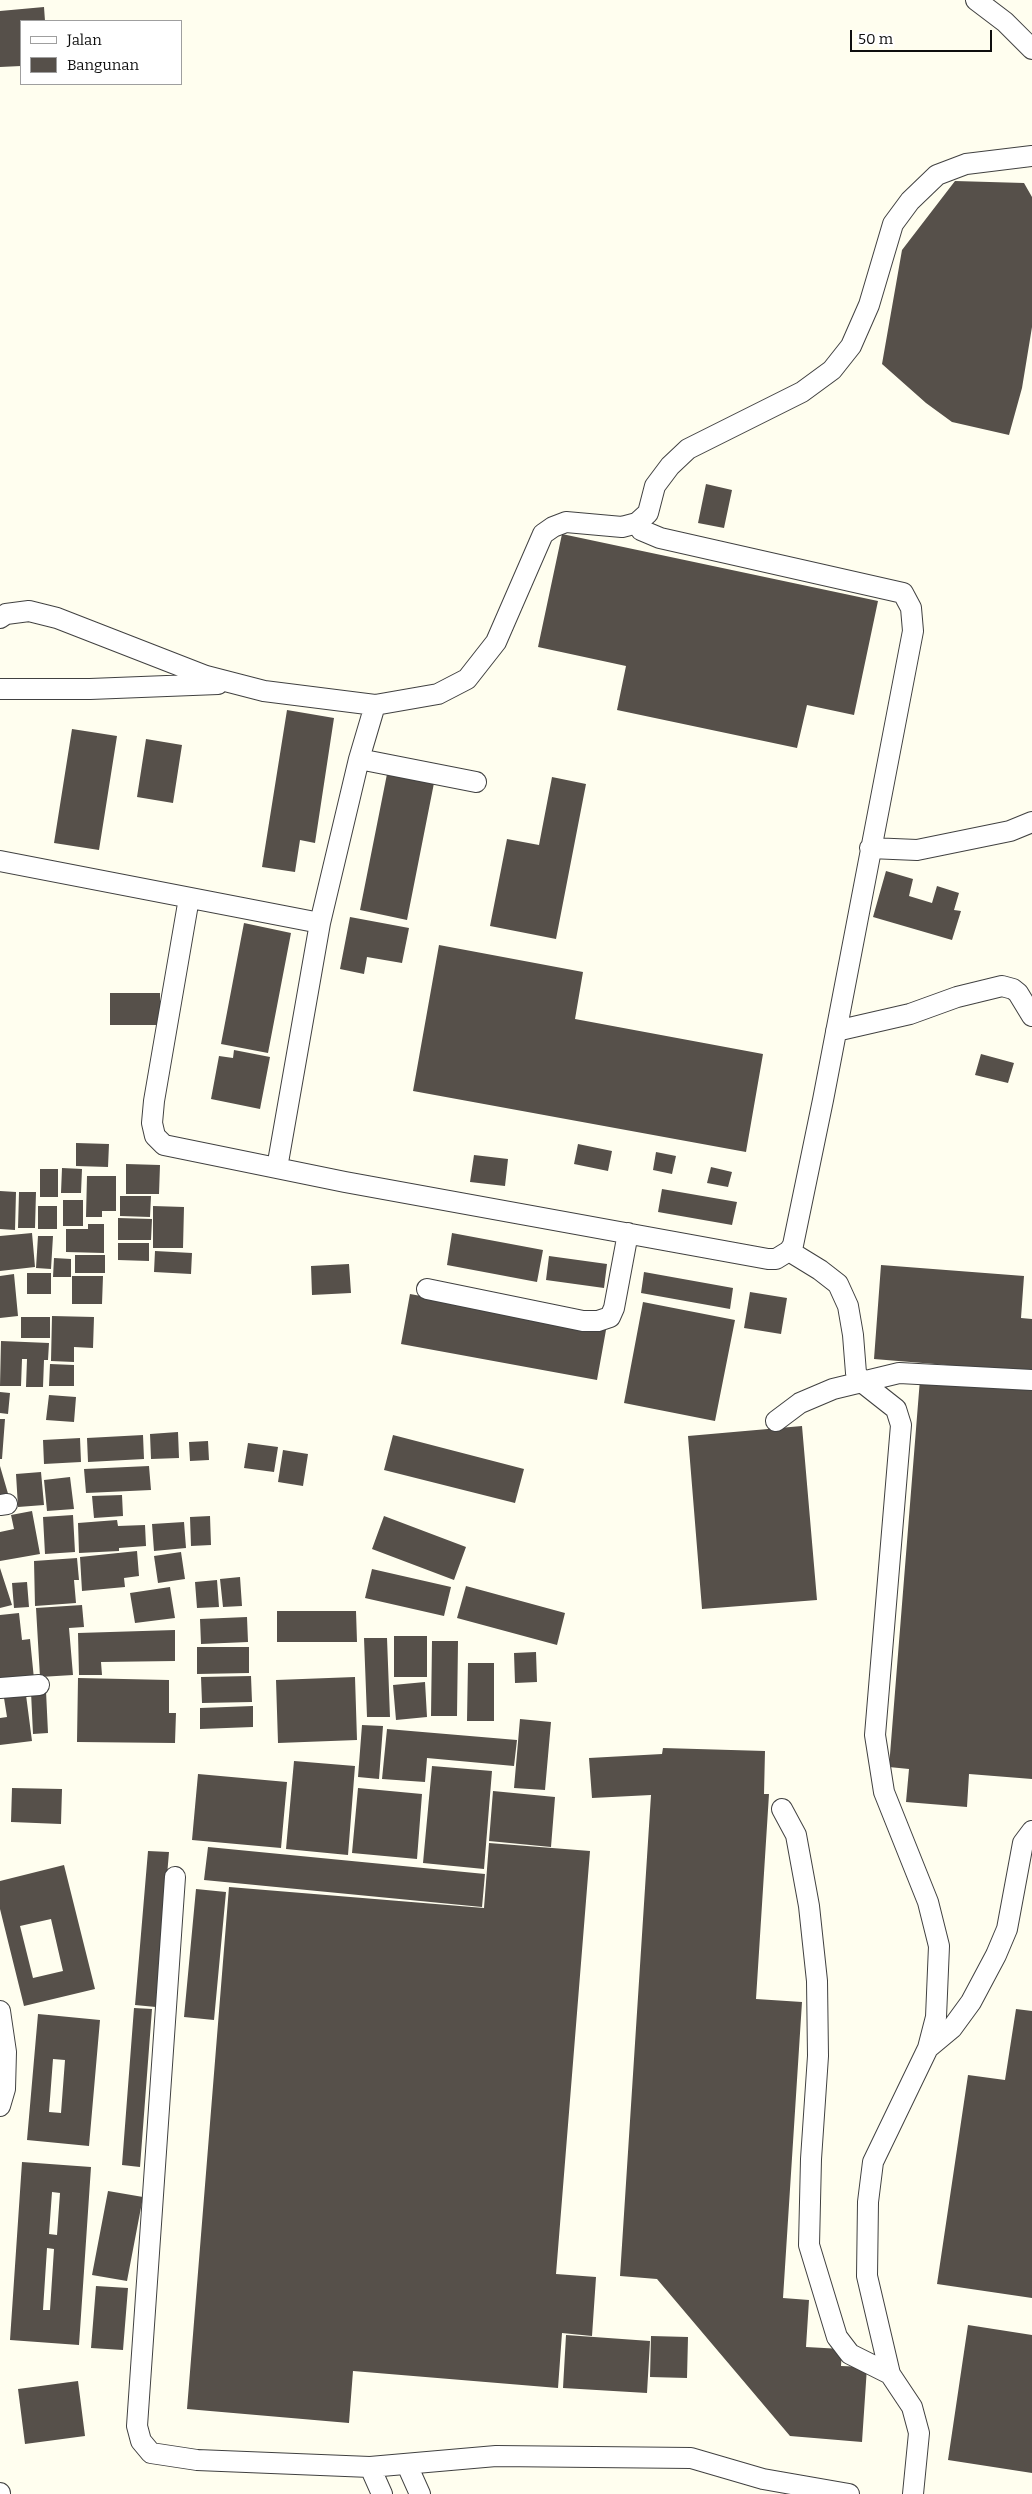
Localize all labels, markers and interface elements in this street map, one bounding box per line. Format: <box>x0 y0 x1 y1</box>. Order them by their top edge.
legend <box>20 20 182 85</box>
scale bar <box>852 20 994 52</box>
text: 50 m <box>858 30 893 48</box>
text: Jalan <box>67 31 102 49</box>
text: Bangunan <box>67 56 139 74</box>

